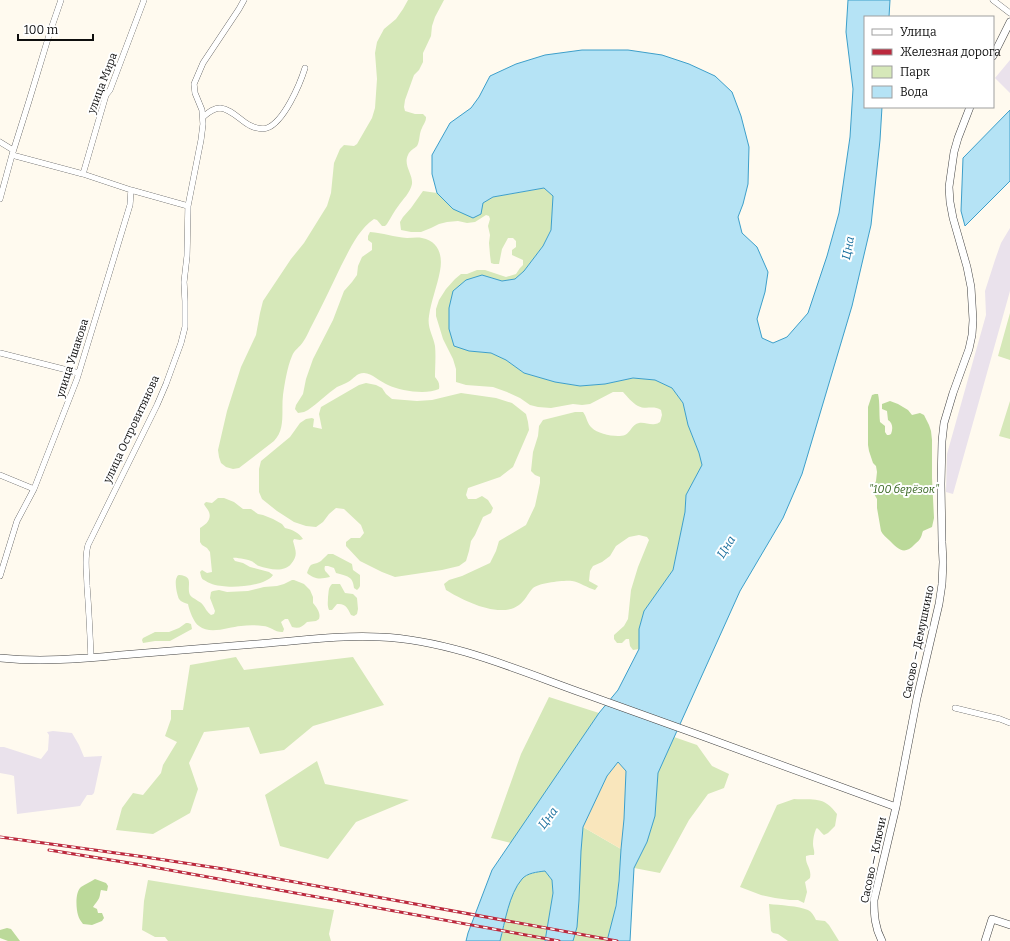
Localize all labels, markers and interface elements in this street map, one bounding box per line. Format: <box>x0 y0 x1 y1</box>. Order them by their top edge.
scale bar <box>18 16 93 42</box>
legend <box>864 16 994 108</box>
text: 100 m <box>24 23 59 37</box>
text: Улица <box>900 25 937 39</box>
text: Железная дорога <box>900 45 1001 59</box>
street label: улица Мира <box>85 51 120 116</box>
text: Парк <box>900 65 930 79</box>
text: Вода <box>900 85 929 99</box>
water label: Цна <box>839 235 857 261</box>
street label: улица Ушакова <box>53 317 91 400</box>
street label: улица Островитянова <box>100 373 162 486</box>
park label: "100 берёзок" <box>869 483 940 496</box>
water label: Цна <box>714 533 738 561</box>
street label: Сасово — Демушкино <box>900 584 937 700</box>
water label: Цна <box>535 804 561 832</box>
street label: Сасово — Ключи <box>858 816 889 904</box>

